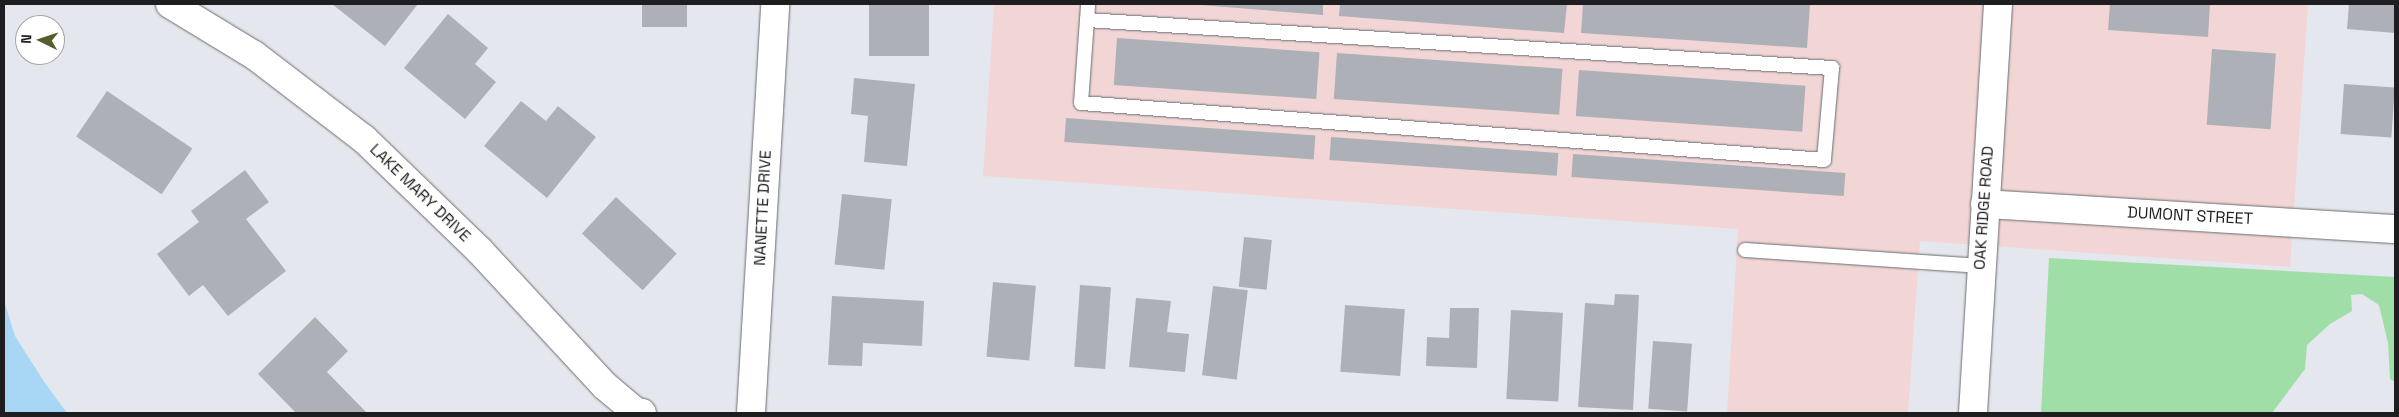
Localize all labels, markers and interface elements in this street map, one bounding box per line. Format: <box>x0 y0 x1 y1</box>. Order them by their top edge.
north arrow <box>15 15 65 65</box>
text: N <box>17 34 35 44</box>
street label: LAKE MARY DRIVE <box>366 140 474 246</box>
street label: OAK RIDGE ROAD <box>1970 145 1998 271</box>
street label: NANETTE DRIVE <box>750 150 776 266</box>
street label: DUMONT STREET <box>2126 203 2254 229</box>

